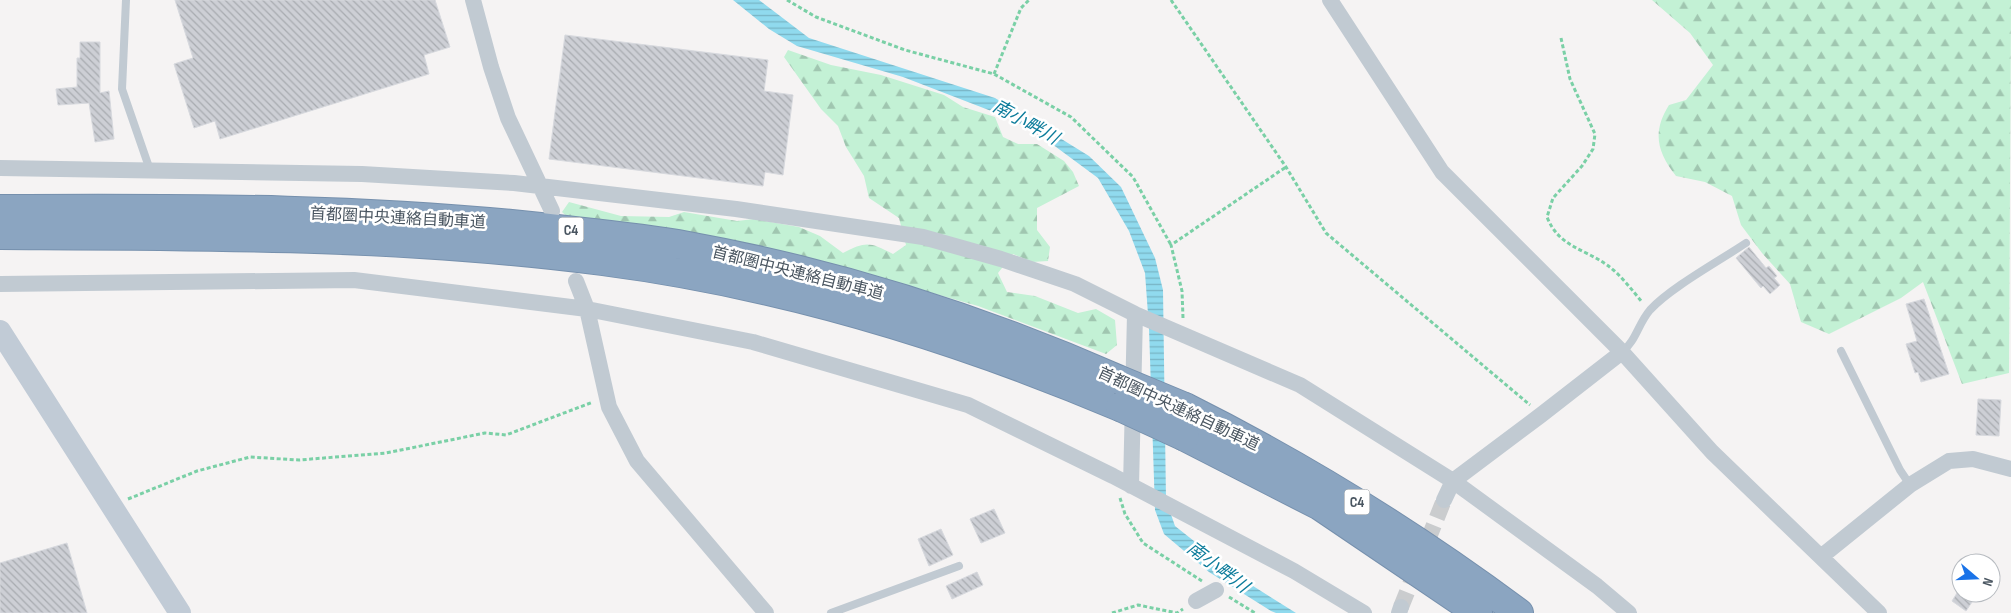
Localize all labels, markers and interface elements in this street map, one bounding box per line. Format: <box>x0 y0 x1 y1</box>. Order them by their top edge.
water label: 南小畔川 <box>989 96 1064 150</box>
street label: 首都圏中央連絡自動車道 <box>310 204 486 233</box>
road number: C4 <box>558 218 584 242</box>
street label: 首都圏中央連絡自動車道 <box>710 243 885 304</box>
street label: 首都圏中央連絡自動車道 <box>1095 364 1262 455</box>
road number: C4 <box>1344 490 1370 514</box>
water label: 南小畔川 <box>1183 537 1254 599</box>
north arrow <box>1951 553 2001 603</box>
text: N <box>1979 576 1997 588</box>

